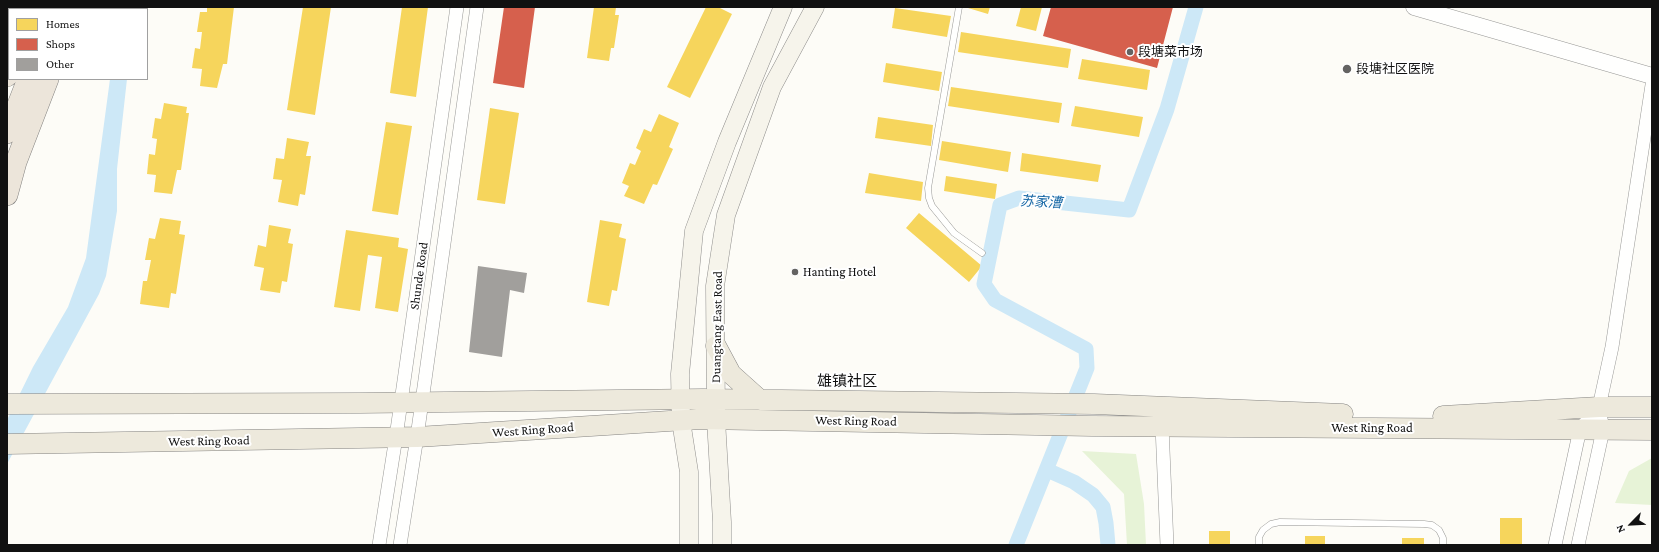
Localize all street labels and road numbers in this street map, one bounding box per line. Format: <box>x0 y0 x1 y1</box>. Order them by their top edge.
street label: Shunde Road <box>407 241 431 311</box>
street label: Duangtang East Road <box>708 271 726 383</box>
street label: West Ring Road <box>815 412 897 430</box>
street label: West Ring Road <box>492 419 574 441</box>
street label: West Ring Road <box>1331 420 1413 436</box>
street label: West Ring Road <box>168 432 250 450</box>

